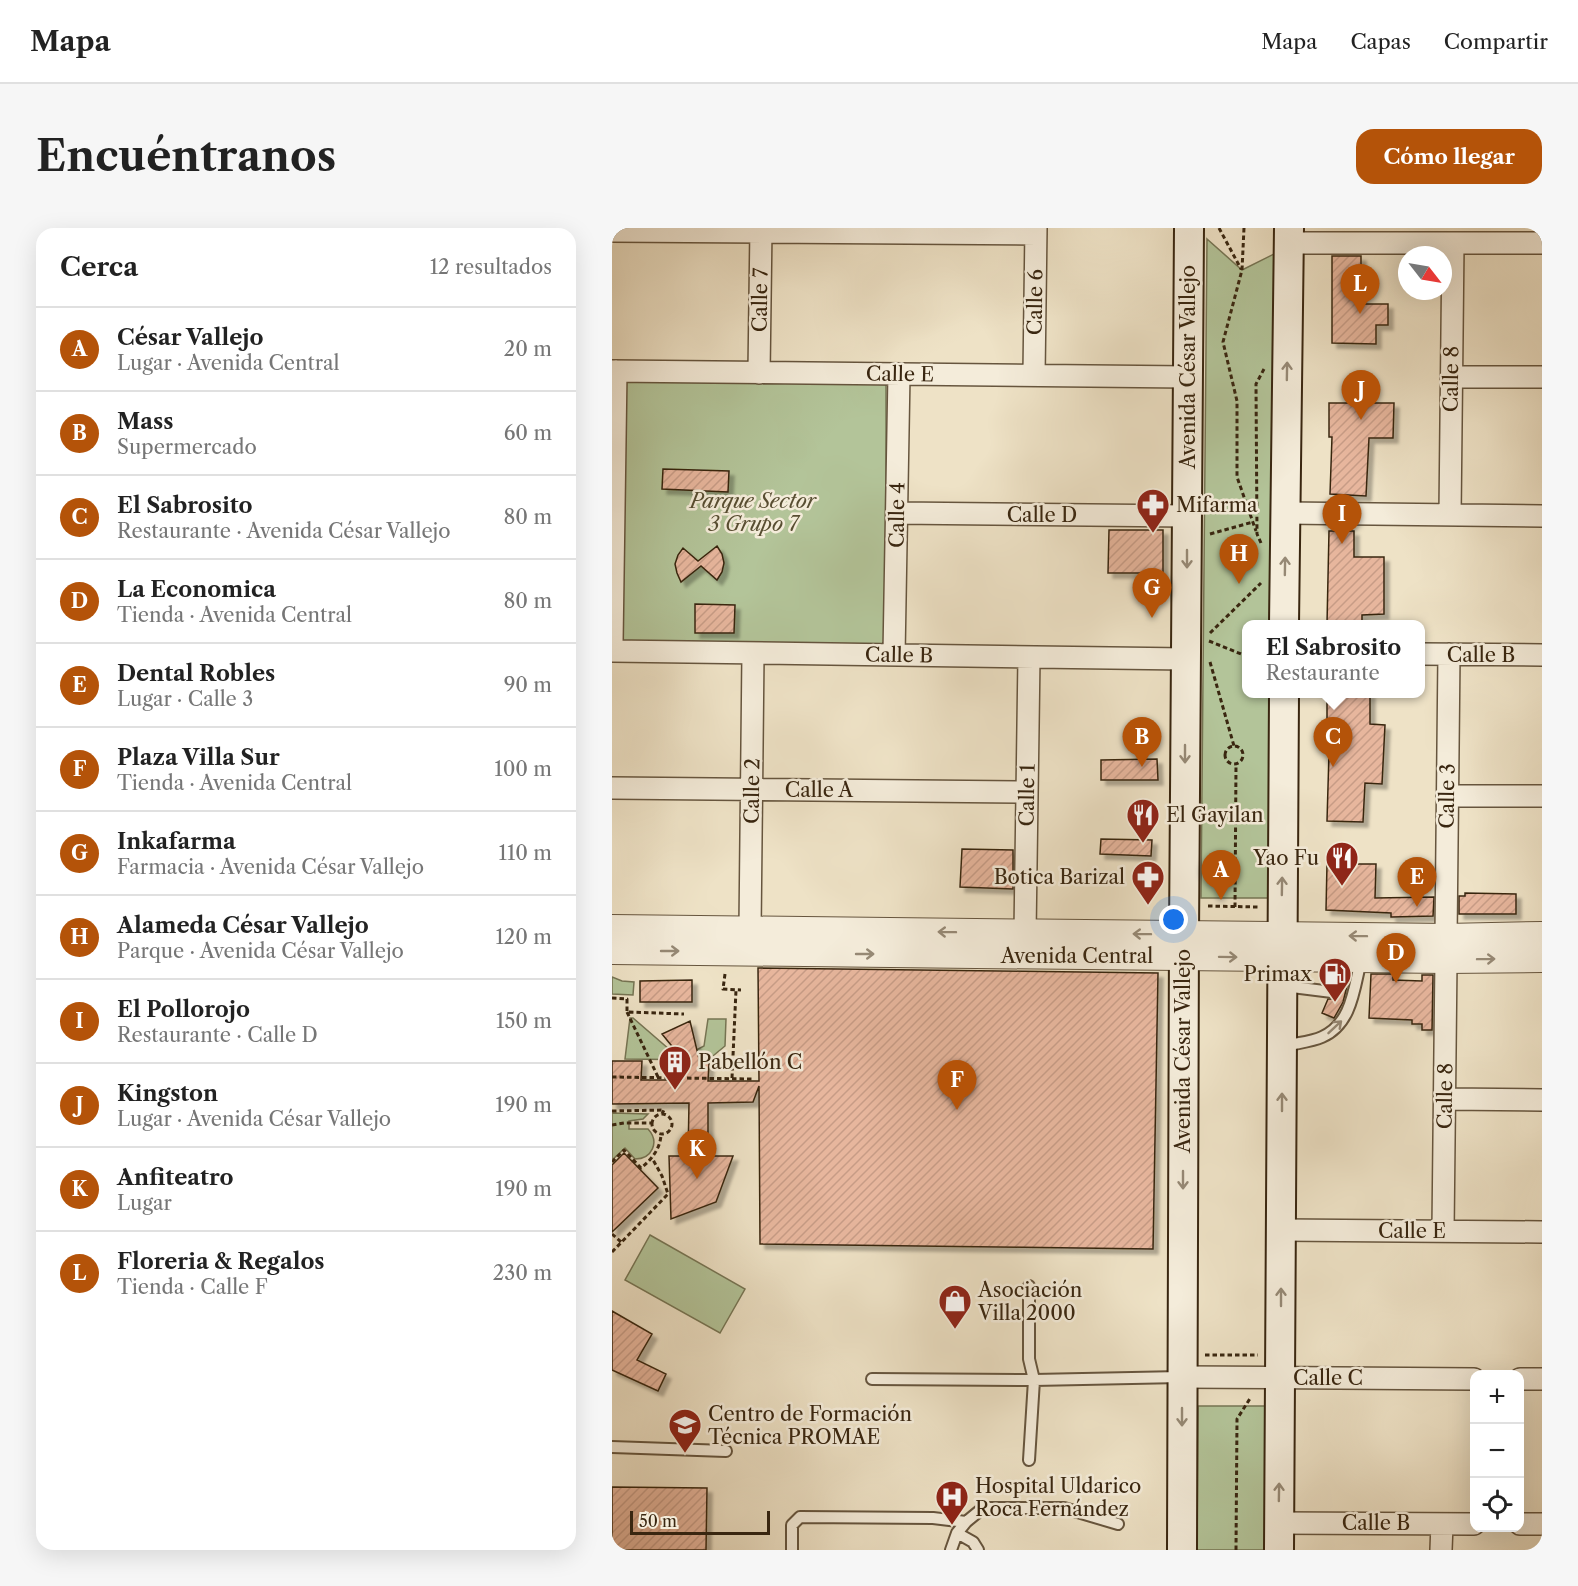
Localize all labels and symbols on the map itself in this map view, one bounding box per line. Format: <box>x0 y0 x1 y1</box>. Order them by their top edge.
north arrow <box>1398 246 1452 300</box>
pin: L <box>1340 264 1380 314</box>
street label: Avenida César Vallejo <box>1176 265 1200 470</box>
street label: Calle 7 <box>747 268 773 332</box>
street label: Calle 6 <box>1022 269 1048 335</box>
street label: Calle 8 <box>1438 346 1464 412</box>
street label: Calle E <box>866 361 934 387</box>
one-way arrow <box>1282 362 1293 382</box>
pin: J <box>1342 370 1380 420</box>
street label: Calle 4 <box>884 482 910 548</box>
pharmacy icon: Mifarma <box>1135 487 1171 534</box>
park label: Parque Sector 3 Grupo 7 <box>688 489 818 536</box>
place label: Mifarma <box>1176 493 1258 517</box>
pin: I <box>1322 494 1362 544</box>
street label: Calle D <box>1007 503 1077 527</box>
pin: H <box>1220 534 1258 584</box>
one-way arrow <box>1181 549 1193 569</box>
one-way arrow <box>1279 557 1291 577</box>
pin: G <box>1132 568 1172 618</box>
street label: Calle B <box>865 642 933 668</box>
street label: Calle B <box>1447 643 1515 667</box>
pin: B <box>1122 718 1162 767</box>
pin: C <box>1314 718 1352 767</box>
one-way arrow <box>1179 744 1191 764</box>
street label: Calle 2 <box>739 758 765 824</box>
street label: Calle 1 <box>1014 763 1040 827</box>
street label: Calle 3 <box>1434 763 1460 829</box>
street label: Calle A <box>785 778 854 802</box>
restaurant icon: El Gayilan <box>1125 797 1161 844</box>
place label: El Gayilan <box>1166 803 1264 827</box>
restaurant icon: Yao Fu <box>1324 840 1360 887</box>
place label: Yao Fu <box>1252 846 1319 870</box>
pin: A <box>1202 850 1240 900</box>
pin: E <box>1398 858 1436 907</box>
pharmacy icon: Botica Barizal <box>1130 859 1166 906</box>
place label: Botica Barizal <box>994 865 1125 889</box>
one-way arrow <box>1276 876 1288 896</box>
your location <box>1159 905 1188 934</box>
one-way arrow <box>937 926 957 938</box>
one-way arrow <box>1132 928 1152 940</box>
one-way arrow <box>1348 930 1368 942</box>
pin: D <box>1376 934 1416 983</box>
street label: Avenida Central <box>1000 944 1153 968</box>
one-way arrow <box>660 945 680 957</box>
one-way arrow <box>855 948 875 960</box>
street label: Avenida César Vallejo <box>1171 949 1195 1154</box>
one-way arrow <box>1218 952 1238 963</box>
one-way arrow <box>1476 953 1496 965</box>
fuel station icon: Primax <box>1317 956 1353 1003</box>
place label: Primax <box>1243 962 1312 986</box>
one-way arrow <box>1327 1020 1342 1034</box>
building icon: Pabellón C <box>657 1044 693 1091</box>
place label: Pabellón C <box>698 1050 802 1074</box>
pin: F <box>938 1060 976 1110</box>
street label: Calle 8 <box>1432 1063 1458 1129</box>
one-way arrow <box>1276 1092 1288 1112</box>
pin: K <box>678 1130 716 1179</box>
one-way arrow <box>1177 1170 1189 1190</box>
street label: Calle E <box>1378 1219 1446 1243</box>
place label: Asociación Villa 2000 <box>977 1278 1083 1325</box>
shop icon: Asociación Villa 2000 <box>937 1283 973 1330</box>
one-way arrow <box>1276 1287 1287 1307</box>
street label: Calle C <box>1293 1366 1363 1390</box>
place label: Centro de Formación Técnica PROMAE <box>708 1402 913 1449</box>
school or university icon: Centro de Formación Técnica PROMAE <box>667 1407 703 1454</box>
one-way arrow <box>1176 1407 1188 1427</box>
place label: Hospital Uldarico Roca Fernández <box>975 1474 1141 1521</box>
hospital icon: Hospital Uldarico Roca Fernández <box>934 1479 970 1526</box>
one-way arrow <box>1273 1482 1285 1502</box>
scale bar <box>630 1508 770 1536</box>
street label: Calle B <box>1342 1511 1410 1535</box>

